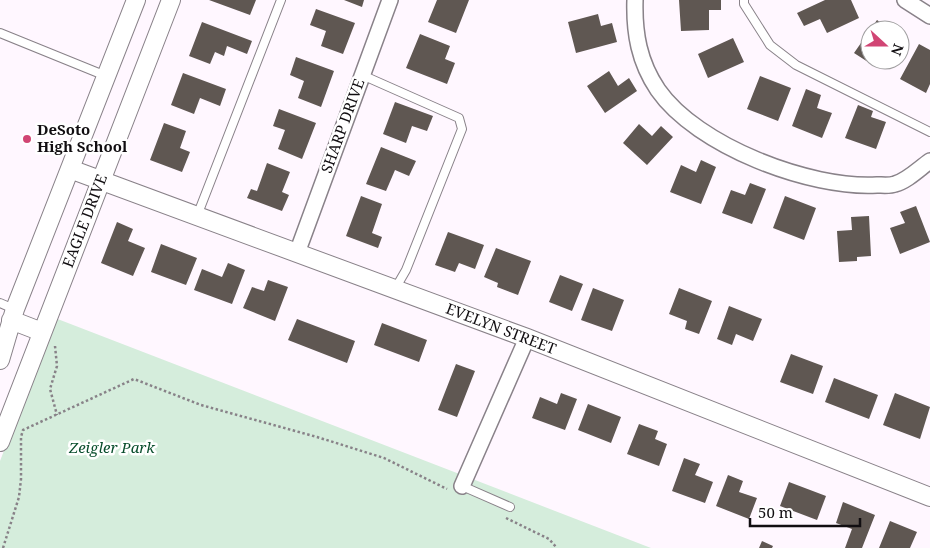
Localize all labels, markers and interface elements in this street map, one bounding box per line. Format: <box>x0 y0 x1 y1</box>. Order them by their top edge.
north arrow <box>860 20 910 70</box>
text: N <box>887 41 908 58</box>
street label: SHARP DRIVE <box>316 76 368 176</box>
place label: DeSoto High School <box>37 119 128 156</box>
marker: DeSoto High School <box>21 133 33 145</box>
street label: EAGLE DRIVE <box>57 171 111 270</box>
street label: EVELYN STREET <box>443 298 559 358</box>
park label: Zeigler Park <box>68 437 155 457</box>
scale bar <box>750 496 860 528</box>
text: 50 m <box>758 502 793 522</box>

